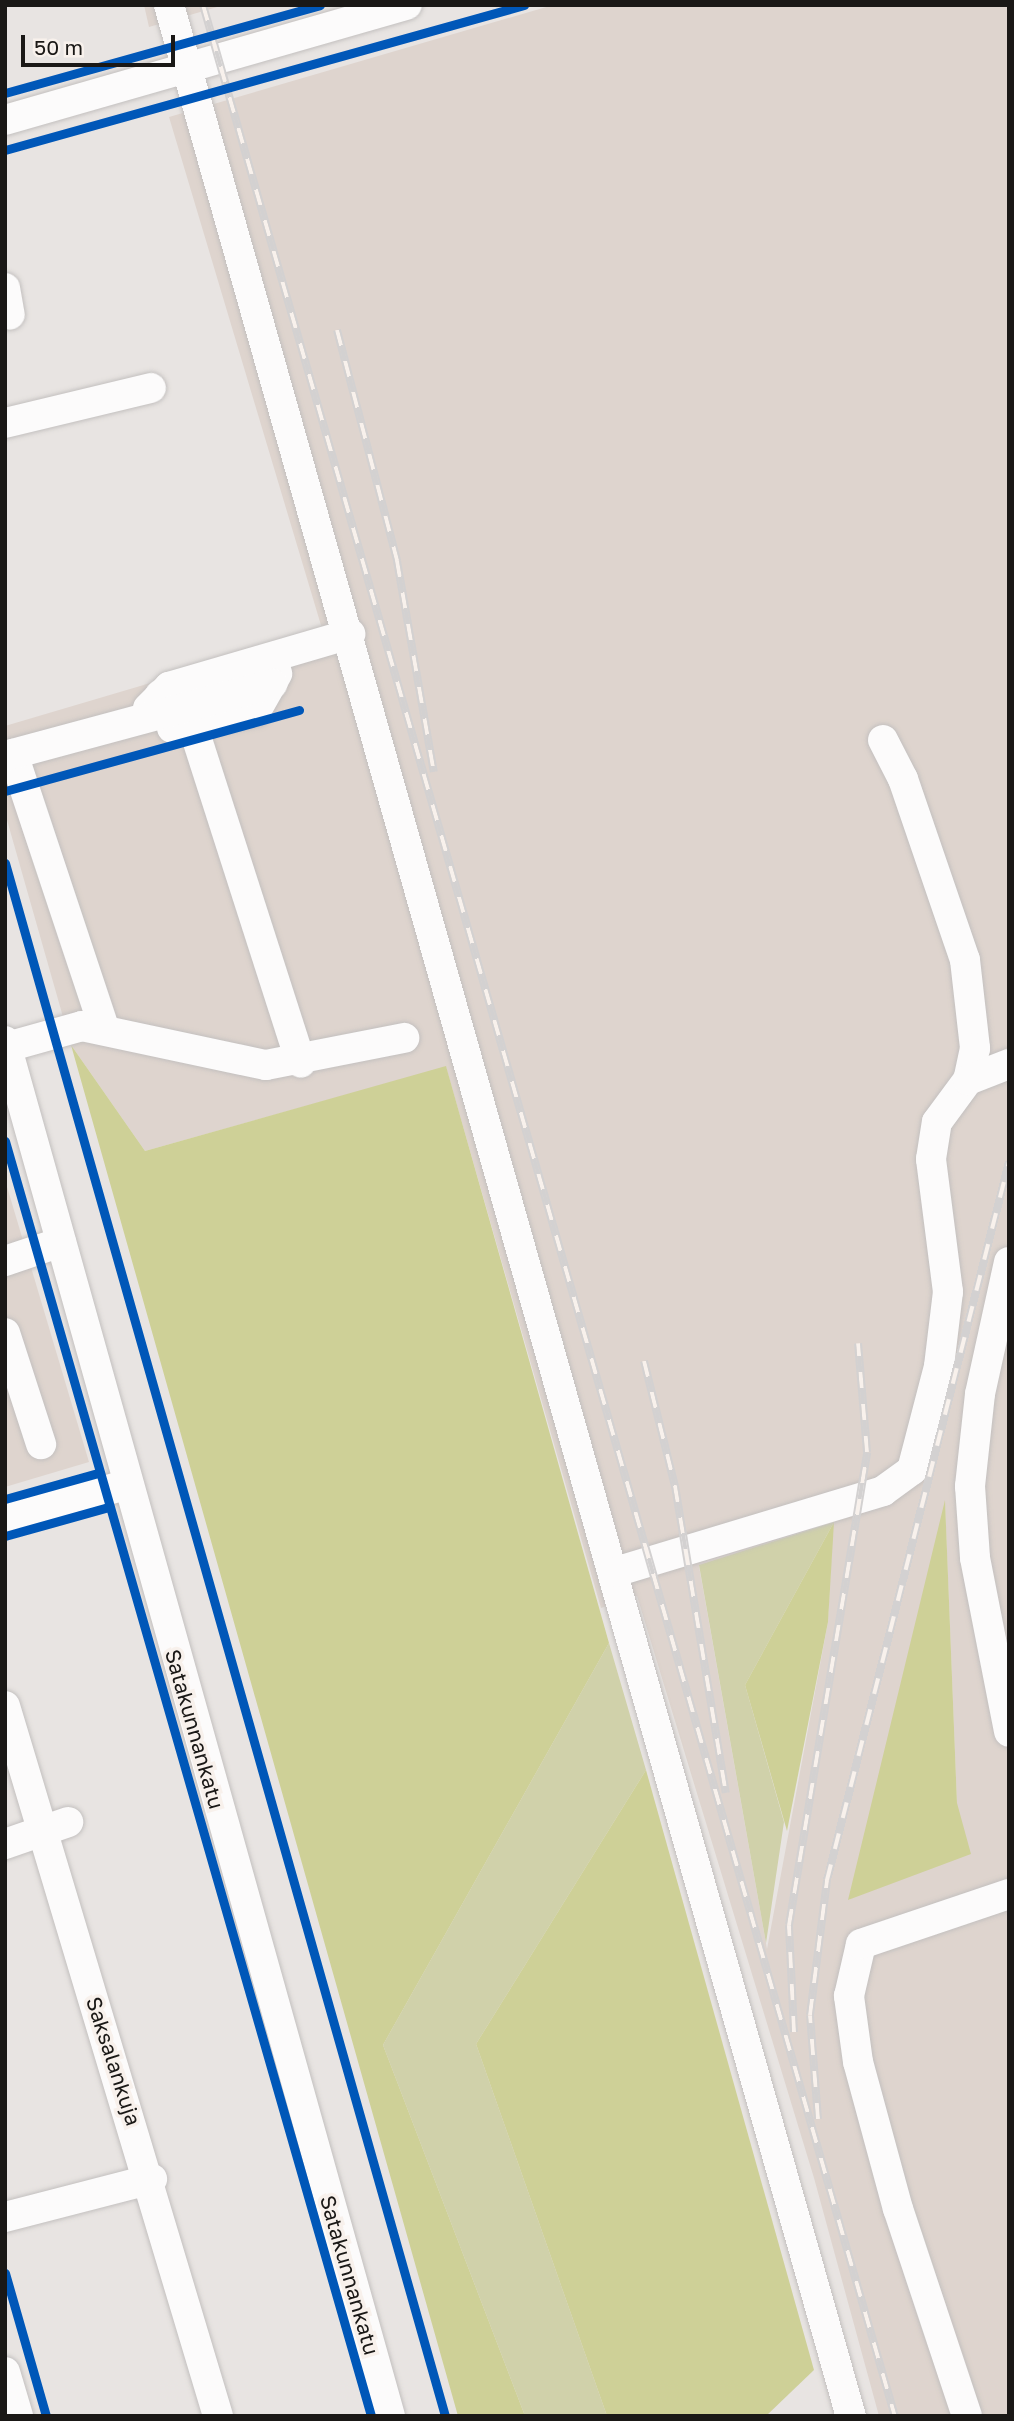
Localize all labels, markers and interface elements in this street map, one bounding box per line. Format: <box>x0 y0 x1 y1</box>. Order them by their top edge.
scale bar <box>24 21 178 65</box>
text: 50 m <box>34 34 83 60</box>
street label: Satakunnankatu <box>160 1646 230 1812</box>
street label: Saksalankuja <box>81 1994 147 2128</box>
street label: Satakunnankatu <box>315 2192 385 2358</box>

